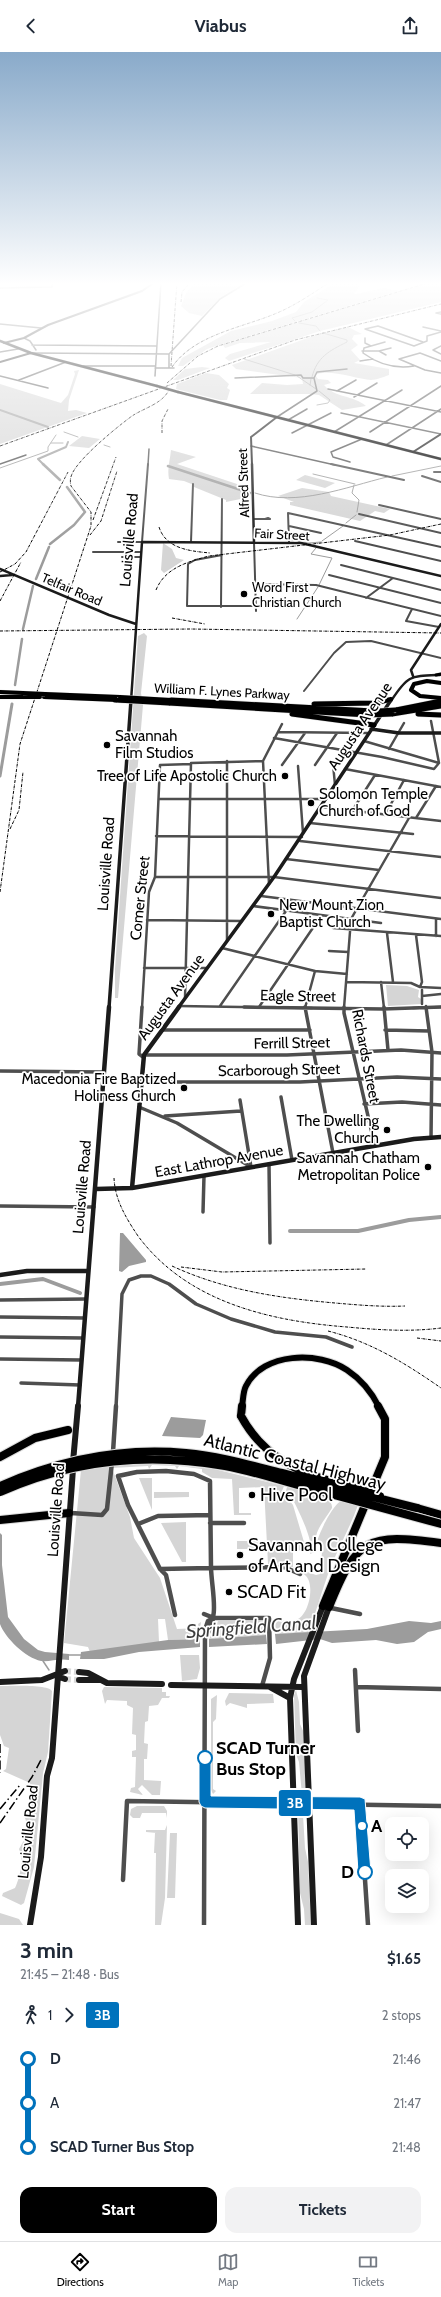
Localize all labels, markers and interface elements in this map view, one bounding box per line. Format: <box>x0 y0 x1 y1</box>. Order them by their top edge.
icon: back <box>20 15 42 37</box>
text: Viabus <box>194 15 247 37</box>
icon: share <box>399 15 421 37</box>
street label: Alfred Street <box>234 447 252 518</box>
street label: Louisville Road <box>116 492 142 588</box>
street label: Fair Street <box>254 525 311 543</box>
street label: Telfair Road <box>39 569 105 609</box>
place label: Word First Christian Church <box>252 579 342 610</box>
marker: Word First Christian Church <box>239 589 249 599</box>
street label: William F. Lynes Parkway <box>154 679 291 703</box>
street label: Augusta Avenue <box>324 679 396 773</box>
place label: Savannah Film Studios <box>115 727 193 762</box>
marker: Savannah Film Studios <box>102 740 112 750</box>
place label: Tree of Life Apostolic Church <box>97 767 277 785</box>
marker: Tree of Life Apostolic Church <box>280 771 290 781</box>
place label: Solomon Temple Church of God <box>319 785 428 820</box>
marker: Solomon Temple Church of God <box>306 798 316 808</box>
street label: Louisville Road <box>94 816 118 912</box>
street label: Comer Street <box>127 855 153 941</box>
place label: New Mount Zion Baptist Church <box>279 896 384 931</box>
marker: New Mount Zion Baptist Church <box>266 909 276 919</box>
street label: Augusta Avenue <box>134 950 208 1043</box>
street label: Eagle Street <box>260 986 336 1006</box>
street label: Richards Street <box>348 1008 384 1104</box>
street label: Ferrill Street <box>254 1033 330 1053</box>
street label: Scarborough Street <box>218 1060 340 1080</box>
place label: Macedonia Fire Baptized Holiness Church <box>22 1070 176 1105</box>
marker: Macedonia Fire Baptized Holiness Church <box>179 1083 189 1093</box>
place label: The Dwelling Church <box>296 1112 380 1147</box>
marker: The Dwelling Church <box>382 1125 392 1135</box>
street label: Louisville Road <box>69 1139 95 1235</box>
street label: East Lathrop Avenue <box>153 1141 285 1181</box>
place label: Savannah Chatham Metropolitan Police <box>296 1149 420 1184</box>
marker: Savannah Chatham Metropolitan Police <box>423 1162 433 1172</box>
street label: Atlantic Coastal Highway <box>202 1429 388 1495</box>
street label: Louisville Road <box>44 1462 68 1558</box>
place label: Hive Pool <box>260 1484 333 1506</box>
marker: Hive Pool <box>247 1490 257 1500</box>
place label: Savannah College of Art and Design <box>248 1534 383 1577</box>
marker: Savannah College of Art and Design <box>235 1550 245 1560</box>
place label: SCAD Fit <box>237 1581 306 1603</box>
marker: SCAD Fit <box>224 1587 234 1597</box>
water label: Springfield Canal <box>185 1611 317 1643</box>
place label: SCAD Turner Bus Stop <box>216 1737 315 1780</box>
marker: SCAD Turner Bus Stop <box>197 1750 213 1766</box>
street label: Louisville Road <box>14 1784 42 1880</box>
line badge: 3B <box>277 1790 313 1816</box>
text: 3B <box>287 1794 303 1812</box>
place label: A <box>371 1815 383 1837</box>
map controls <box>385 1817 429 1913</box>
button: locate <box>385 1817 429 1861</box>
marker: A <box>356 1820 368 1832</box>
place label: D <box>341 1861 354 1883</box>
marker: D <box>357 1864 373 1880</box>
button: layers <box>385 1869 429 1913</box>
text: 3 min <box>20 1937 73 1964</box>
text: $1.65 <box>387 1950 421 1968</box>
text: 21:45 – 21:48 · Bus <box>20 1966 119 1982</box>
icon: walk <box>20 2004 42 2026</box>
icon: forward <box>58 2004 80 2026</box>
text: 3B <box>94 2006 111 2024</box>
text: 1 <box>48 2007 52 2023</box>
text: 2 stops <box>382 2007 421 2023</box>
text: D <box>50 2050 61 2068</box>
text: 21:46 <box>392 2051 421 2067</box>
text: A <box>50 2094 59 2112</box>
text: 21:47 <box>393 2095 421 2111</box>
text: SCAD Turner Bus Stop <box>50 2138 194 2156</box>
text: 21:48 <box>392 2139 421 2155</box>
button: Start <box>20 2187 217 2233</box>
button: Tickets <box>225 2187 421 2233</box>
tab: Directions <box>57 2251 104 2289</box>
tab: Map <box>217 2251 239 2289</box>
tab: Tickets <box>353 2251 384 2289</box>

